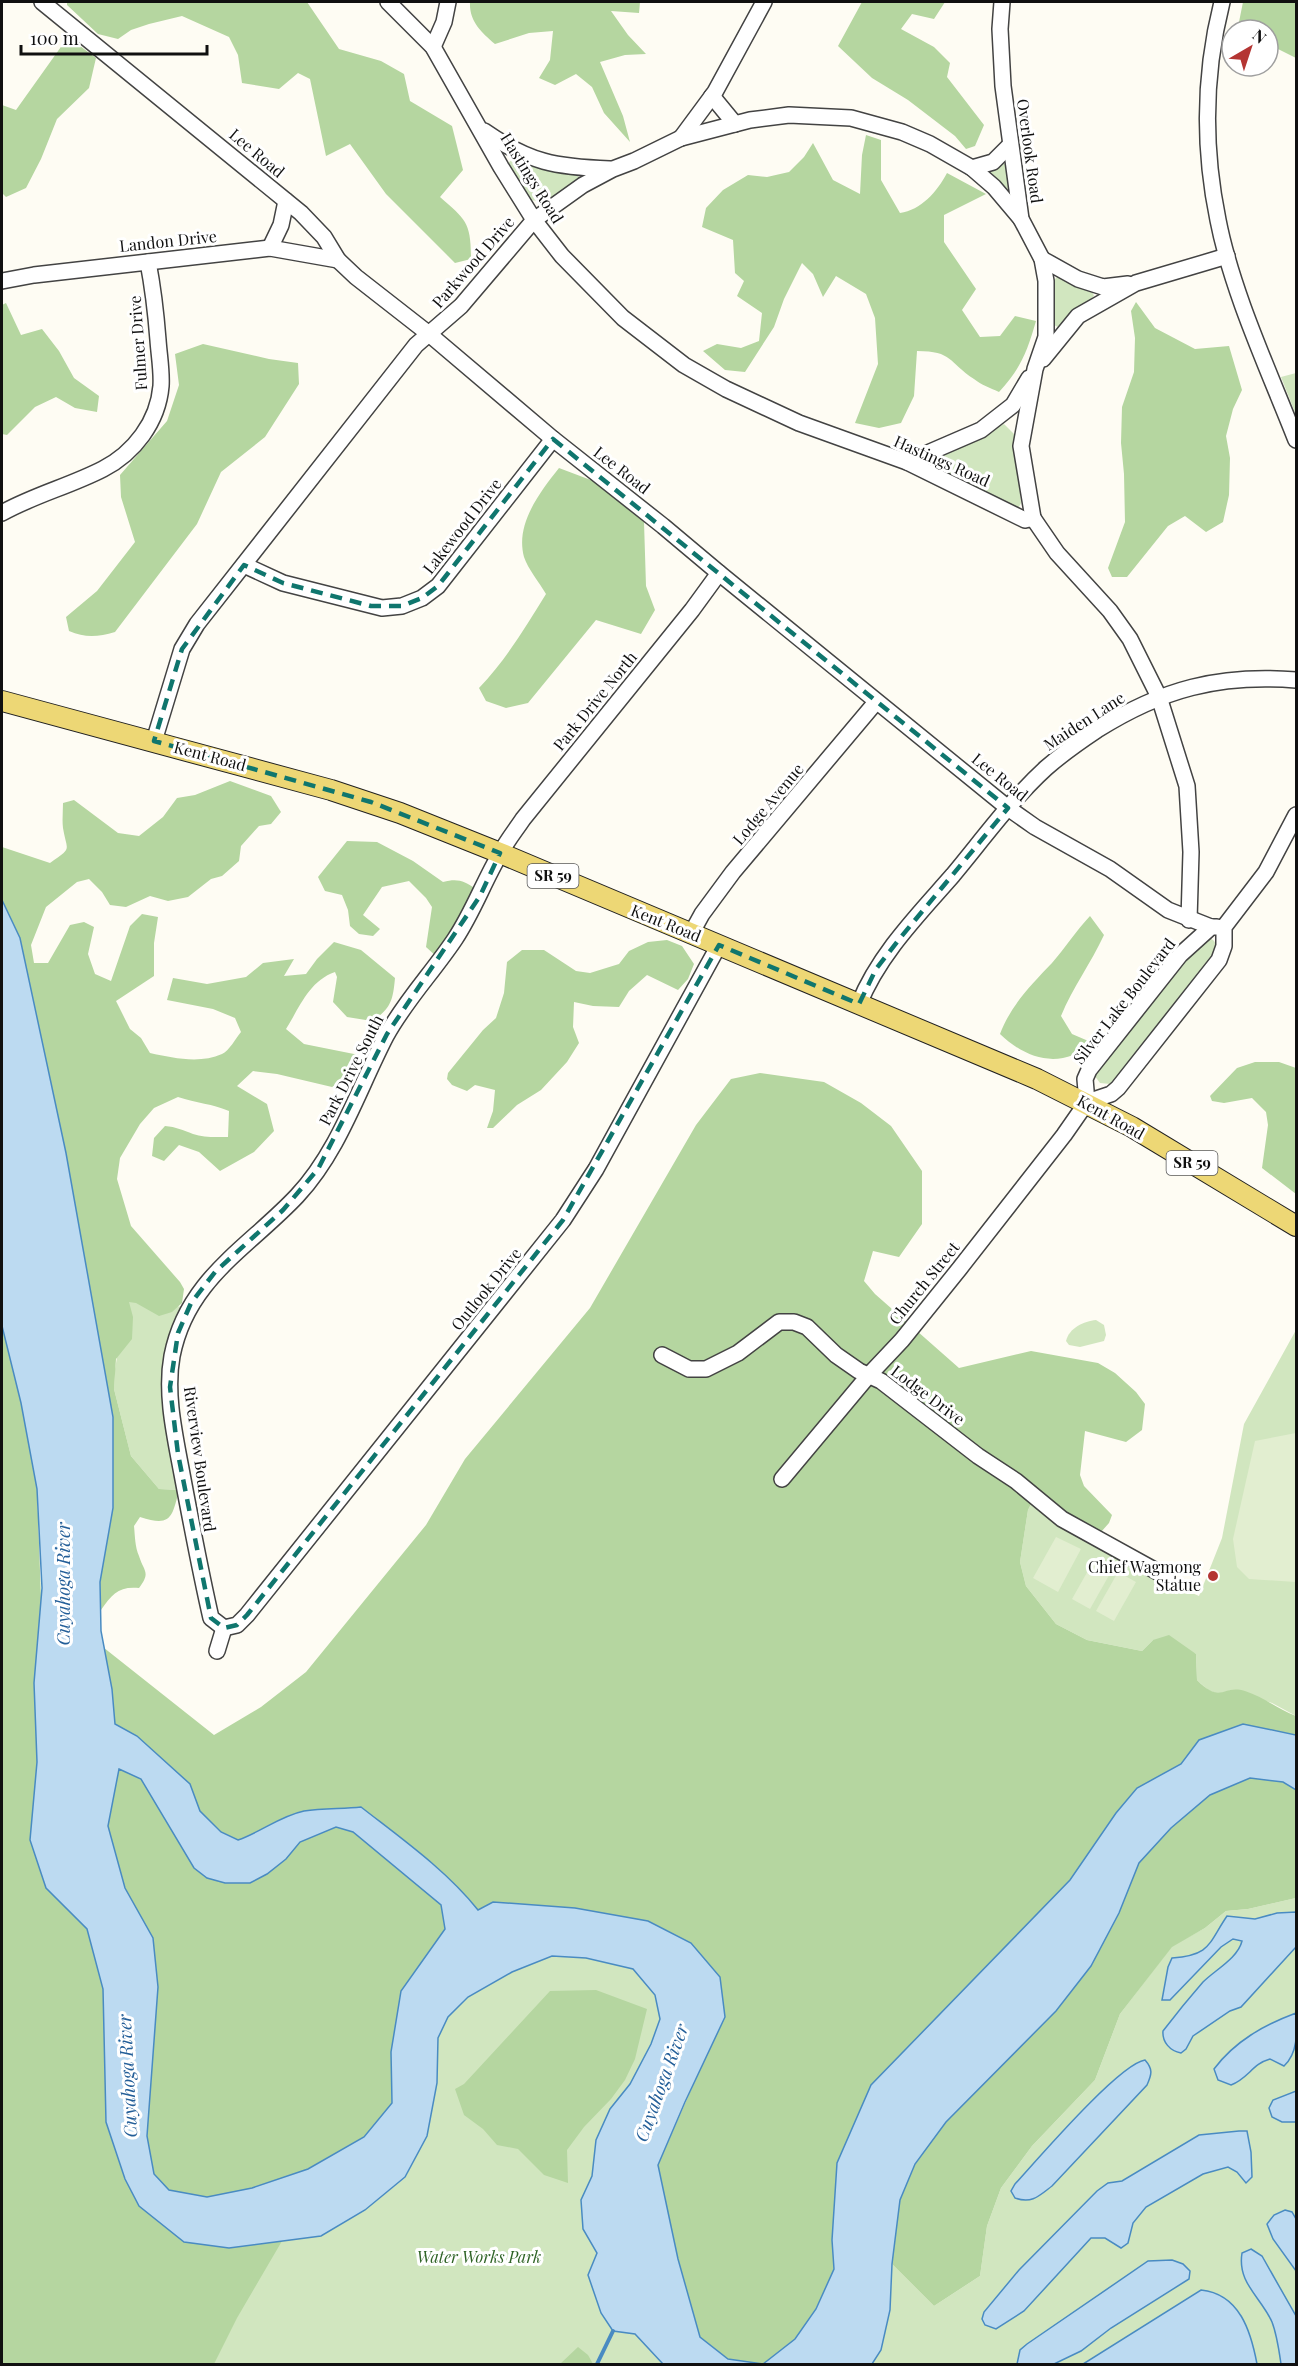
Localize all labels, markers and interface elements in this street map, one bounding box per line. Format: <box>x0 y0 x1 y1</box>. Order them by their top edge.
scale bar <box>21 18 207 56</box>
north arrow <box>1220 18 1280 78</box>
text: N <box>1249 24 1271 48</box>
text: 100 m <box>30 26 79 50</box>
street label: Overlook Road <box>1013 97 1048 204</box>
street label: Lee Road <box>225 123 289 182</box>
street label: Hastings Road <box>496 129 569 227</box>
street label: Parkwood Drive <box>427 211 518 312</box>
street label: Landon Drive <box>118 225 218 256</box>
street label: Fulmer Drive <box>124 295 151 391</box>
street label: Hastings Road <box>891 430 993 491</box>
street label: Lee Road <box>590 441 655 498</box>
street label: Lakewood Drive <box>418 474 506 578</box>
street label: Park Drive North <box>548 646 641 755</box>
street label: Maiden Lane <box>1039 687 1128 755</box>
street label: Kent Road <box>172 736 249 775</box>
street label: Lee Road <box>968 748 1033 806</box>
street label: Lodge Avenue <box>727 759 808 849</box>
road number: SR 59 <box>528 864 578 888</box>
street label: Kent Road <box>628 899 704 946</box>
street label: Silver Lake Boulevard <box>1068 933 1179 1068</box>
street label: Park Drive South <box>314 1010 388 1129</box>
street label: Kent Road <box>1074 1089 1149 1144</box>
road number: SR 59 <box>1166 1151 1218 1175</box>
street label: Church Street <box>884 1237 964 1328</box>
street label: Outlook Drive <box>446 1243 525 1334</box>
street label: Lodge Drive <box>887 1360 969 1429</box>
street label: Riverview Boulevard <box>180 1385 221 1533</box>
water label: Cuyahoga River <box>51 1521 75 1646</box>
place label: Chief Wagmong Statue <box>1088 1556 1202 1595</box>
marker: Chief Wagmong Statue <box>1206 1569 1220 1583</box>
water label: Cuyahoga River <box>112 2013 142 2138</box>
water label: Cuyahoga River <box>629 2019 694 2145</box>
park label: Water Works Park <box>417 2246 541 2267</box>

